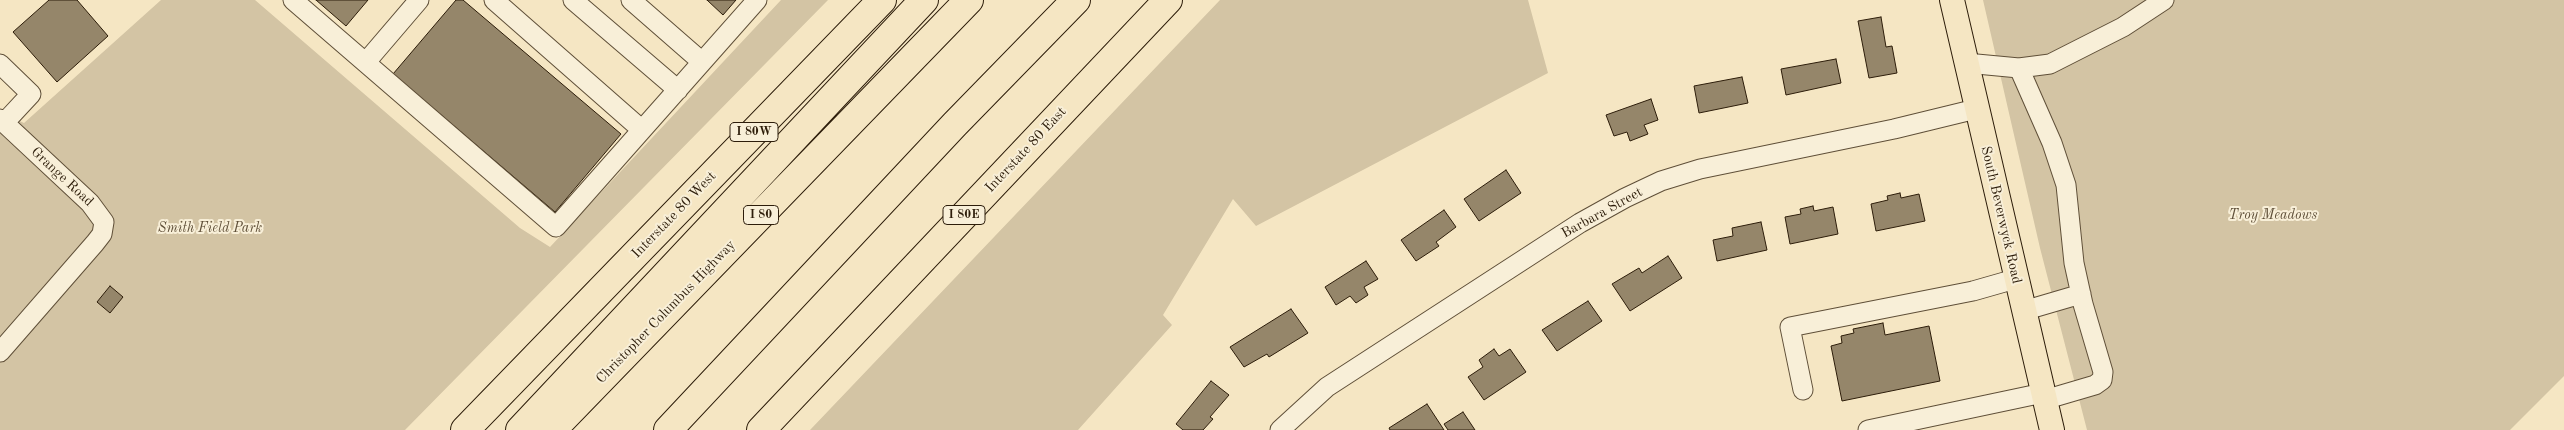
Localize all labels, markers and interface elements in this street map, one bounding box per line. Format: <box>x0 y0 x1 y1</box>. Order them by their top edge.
street label: Interstate 80 East <box>982 104 1070 196</box>
road number: I 80W <box>730 122 778 142</box>
street label: Grange Road <box>27 144 97 210</box>
street label: South Beverwyck Road <box>1977 145 2025 285</box>
street label: Interstate 80 West <box>628 168 720 262</box>
street label: Barbara Street <box>1559 184 1645 242</box>
road number: I 80 <box>744 206 778 224</box>
road number: I 80E <box>943 206 985 224</box>
park label: Troy Meadows <box>2229 207 2317 223</box>
park label: Smith Field Park <box>158 220 262 236</box>
street label: Christopher Columbus Highway <box>593 237 739 387</box>

